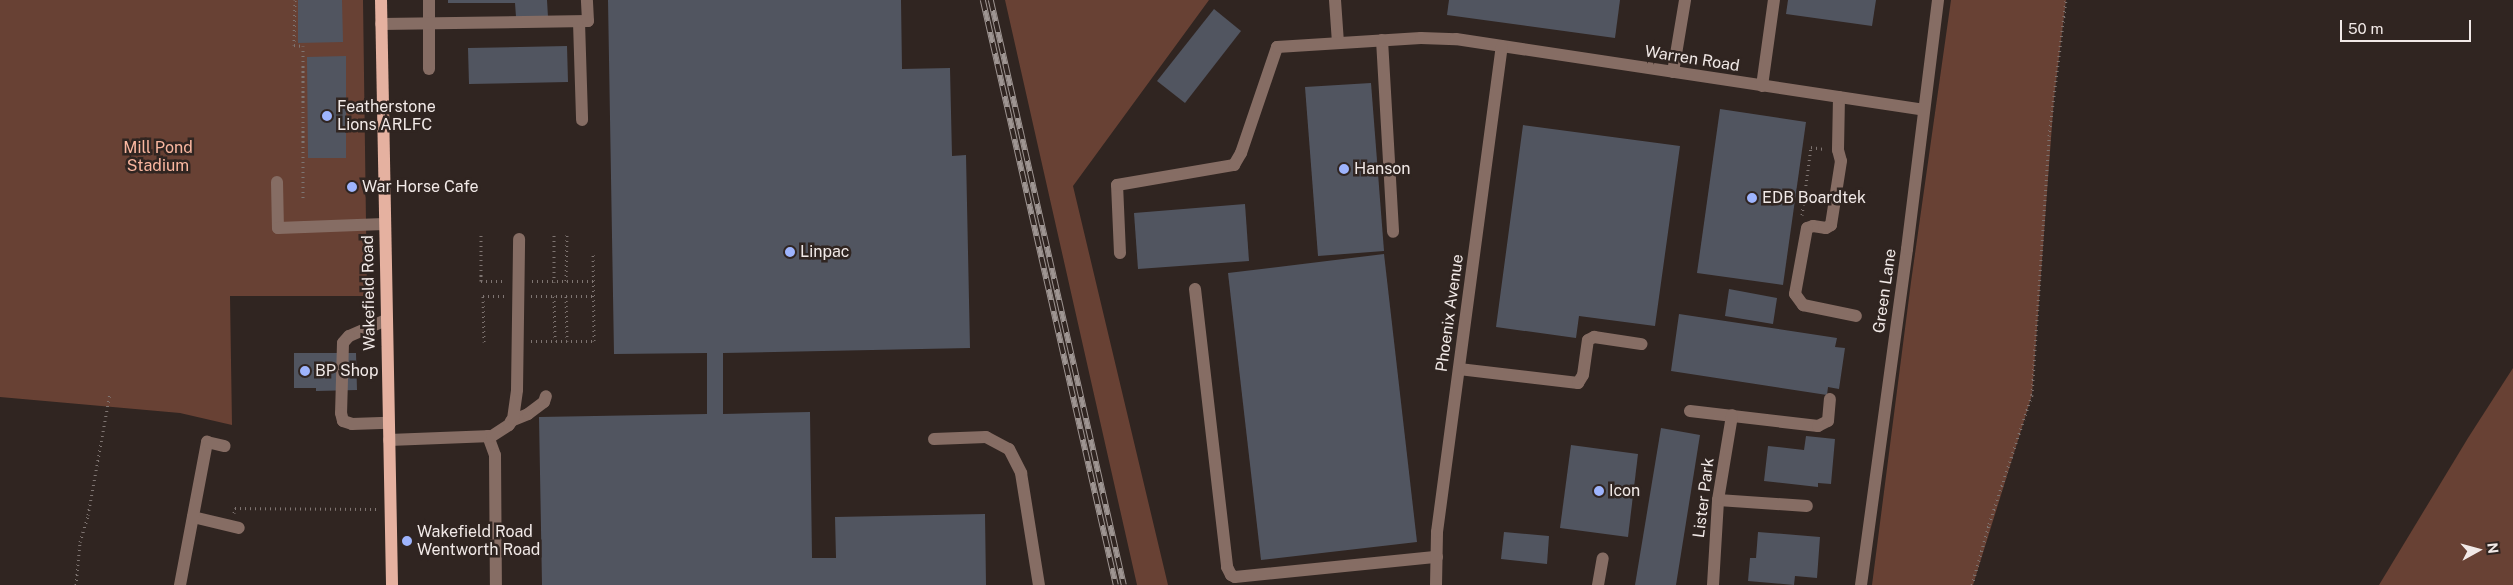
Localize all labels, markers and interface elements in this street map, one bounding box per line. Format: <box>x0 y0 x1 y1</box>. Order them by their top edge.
scale bar <box>2343 10 2474 42</box>
text: 50 m <box>2348 20 2383 37</box>
street label: Warren Road <box>1643 42 1741 76</box>
place label: Featherstone Lions ARLFC <box>337 97 436 135</box>
marker: Featherstone Lions ARLFC <box>321 110 333 122</box>
park label: Mill Pond Stadium <box>123 138 193 176</box>
place label: Hanson <box>1354 159 1411 179</box>
marker: Hanson <box>1338 163 1350 175</box>
place label: War Horse Cafe <box>362 177 479 197</box>
marker: War Horse Cafe <box>346 181 358 193</box>
place label: EDB Boardtek <box>1762 188 1866 208</box>
marker: EDB Boardtek <box>1746 192 1758 204</box>
street label: Wakefield Road <box>358 235 380 351</box>
place label: Linpac <box>800 242 850 262</box>
marker: Linpac <box>784 246 796 258</box>
street label: Green Lane <box>1870 247 1900 335</box>
street label: Phoenix Avenue <box>1432 253 1468 373</box>
place label: BP Shop <box>315 361 378 381</box>
marker: BP Shop <box>299 365 311 377</box>
street label: Lister Park <box>1690 457 1718 539</box>
place label: Icon <box>1609 481 1640 501</box>
marker: Icon <box>1593 485 1605 497</box>
place label: Wakefield Road Wentworth Road <box>417 522 540 560</box>
north arrow <box>2453 525 2503 575</box>
marker: Wakefield Road Wentworth Road <box>401 535 413 547</box>
text: N <box>2484 542 2501 555</box>

